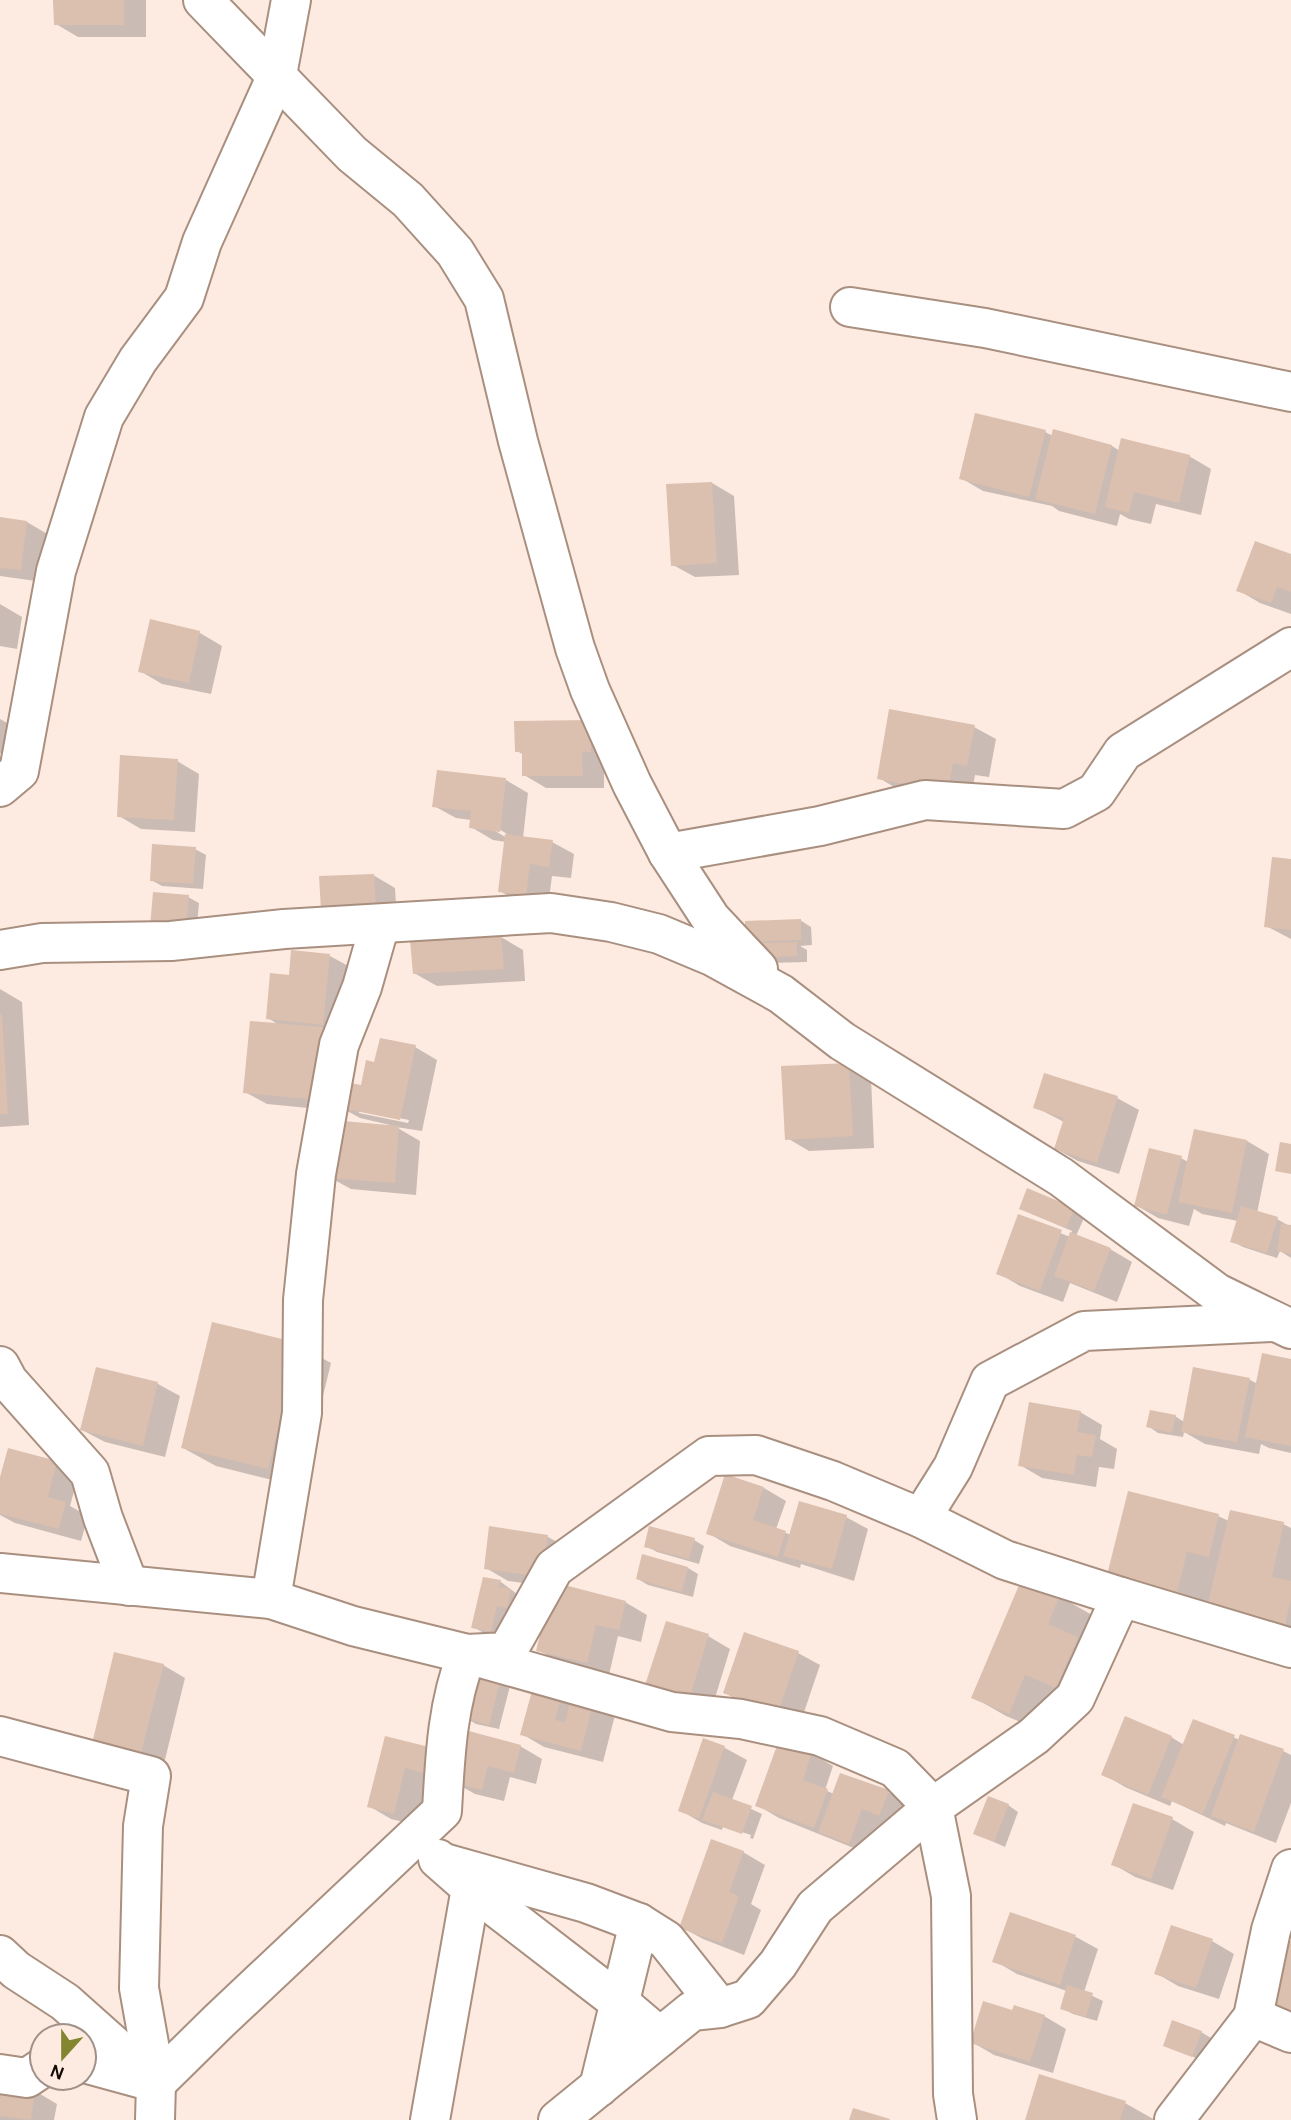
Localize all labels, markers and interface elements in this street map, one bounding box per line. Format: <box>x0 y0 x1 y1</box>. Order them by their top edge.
north arrow <box>28 2022 98 2092</box>
text: N <box>47 2059 68 2085</box>

